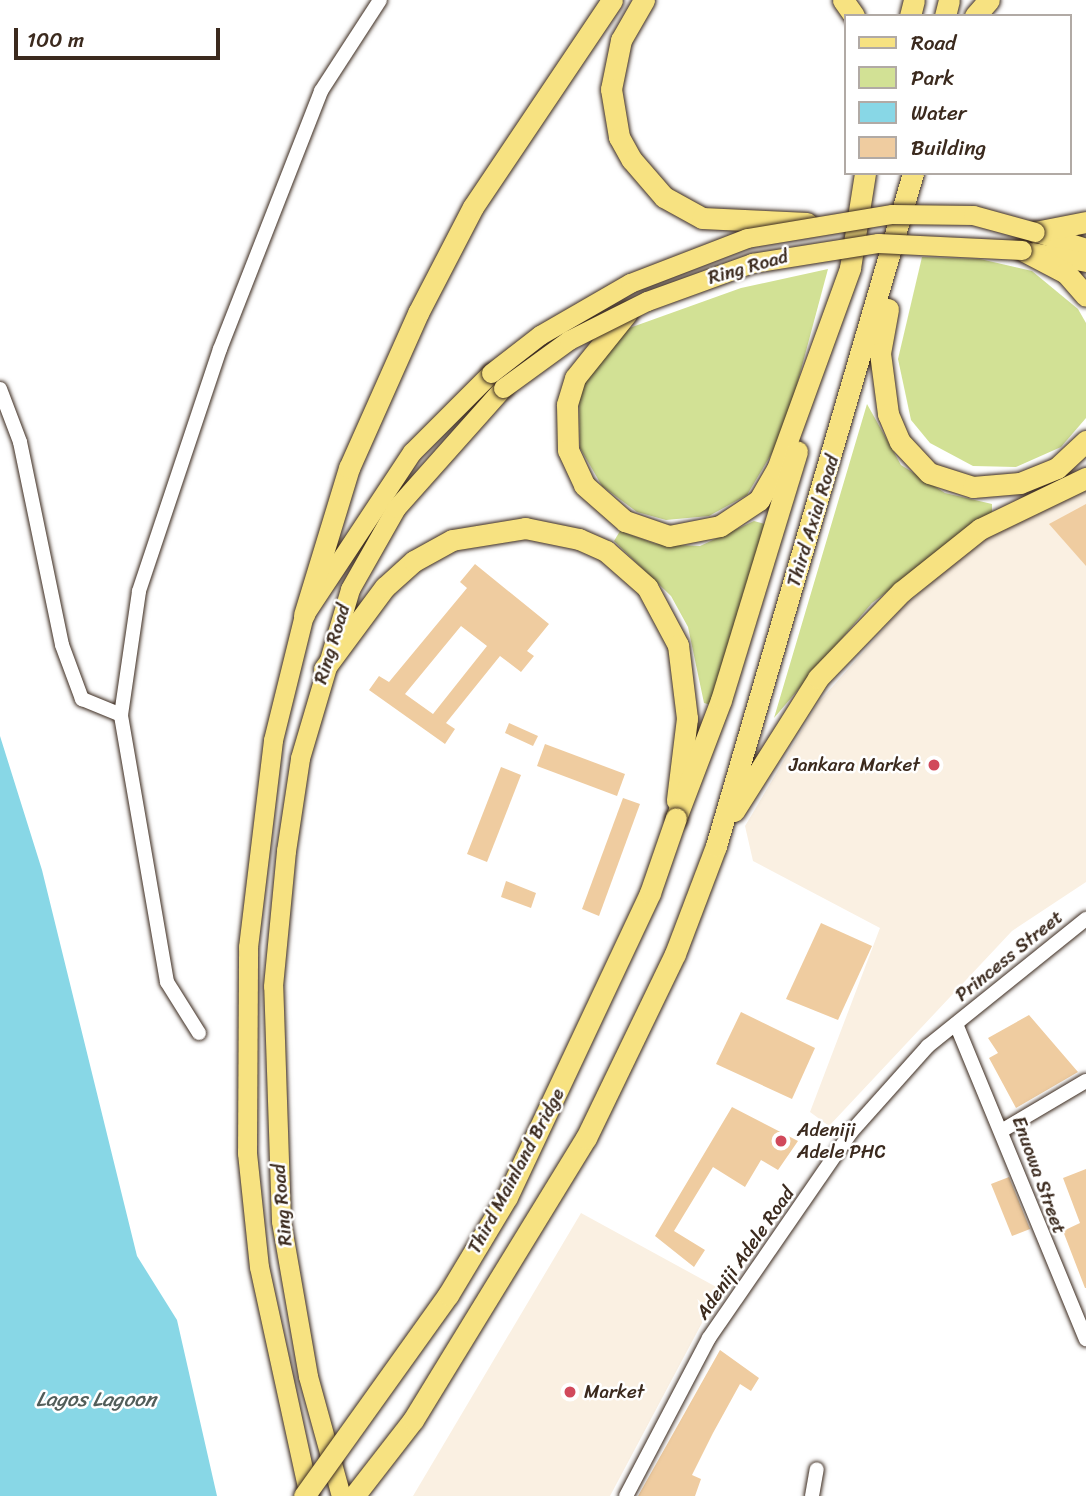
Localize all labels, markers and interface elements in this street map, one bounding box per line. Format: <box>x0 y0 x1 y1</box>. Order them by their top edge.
scale bar <box>18 14 224 58</box>
legend <box>844 14 1072 175</box>
text: 100 m <box>27 21 84 59</box>
text: Road <box>911 24 956 62</box>
text: Park <box>911 59 954 97</box>
text: Water <box>911 94 966 132</box>
text: Building <box>911 129 986 167</box>
street label: Ring Road <box>705 245 791 289</box>
street label: Third Axial Road <box>782 452 844 590</box>
street label: Ring Road <box>309 601 355 687</box>
place label: Jankara Market <box>789 754 920 776</box>
marker: Jankara Market <box>926 757 942 773</box>
street label: Princess Street <box>951 906 1067 1006</box>
street label: Third Mainland Bridge <box>463 1085 569 1257</box>
street label: Enuowa Street <box>1007 1113 1071 1237</box>
place label: Adeniji Adele PHC <box>797 1119 886 1163</box>
marker: Adeniji Adele PHC <box>771 1131 791 1151</box>
street label: Ring Road <box>267 1163 297 1247</box>
street label: Adeniji Adele Road <box>691 1182 799 1324</box>
place label: Market <box>584 1381 644 1403</box>
marker: Market <box>562 1384 578 1400</box>
water label: Lagos Lagoon <box>36 1386 156 1412</box>

